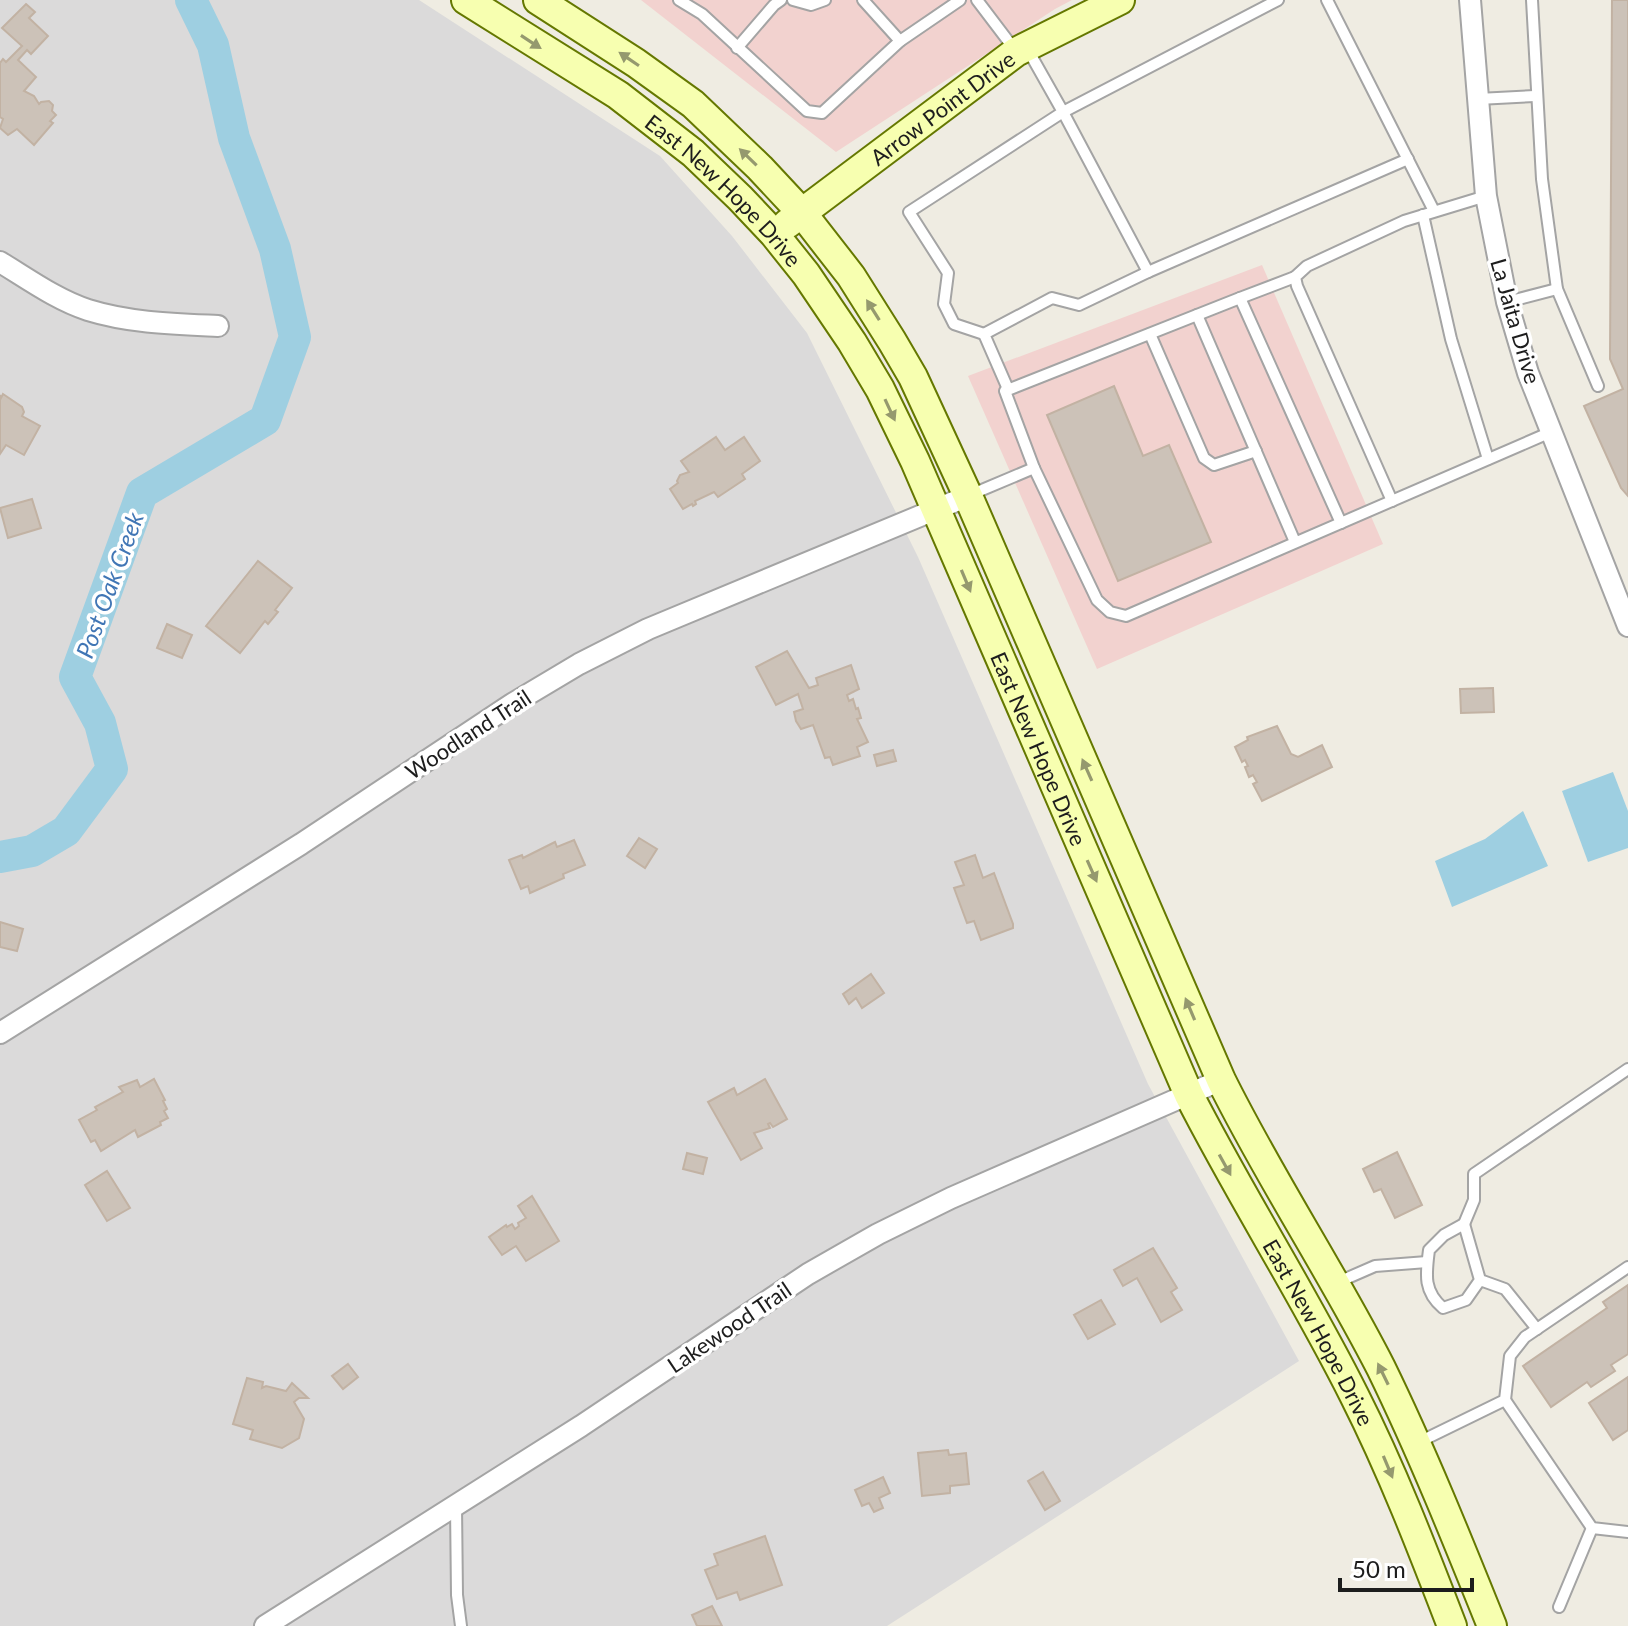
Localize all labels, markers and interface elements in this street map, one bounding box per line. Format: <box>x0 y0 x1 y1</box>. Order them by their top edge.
one-way arrow <box>521 35 542 50</box>
street label: Arrow Point Drive <box>865 45 1020 170</box>
one-way arrow <box>618 52 640 67</box>
street label: East New Hope Drive <box>640 108 808 272</box>
one-way arrow <box>739 149 758 167</box>
street label: La Jaita Drive <box>1485 255 1547 387</box>
one-way arrow <box>866 299 880 321</box>
one-way arrow <box>883 398 897 421</box>
water label: Post Oak Creek <box>69 508 149 662</box>
one-way arrow <box>960 569 973 593</box>
street label: East New Hope Drive <box>986 648 1093 849</box>
street label: Woodland Trail <box>400 683 536 785</box>
one-way arrow <box>1080 758 1093 782</box>
one-way arrow <box>1085 859 1098 883</box>
one-way arrow <box>1184 997 1197 1020</box>
one-way arrow <box>1218 1153 1232 1176</box>
street label: East New Hope Drive <box>1258 1234 1380 1430</box>
street label: Lakewood Trail <box>662 1276 796 1378</box>
one-way arrow <box>1376 1363 1390 1386</box>
one-way arrow <box>1382 1455 1395 1479</box>
scale bar <box>1340 1542 1472 1592</box>
text: 50 m <box>1352 1554 1406 1583</box>

